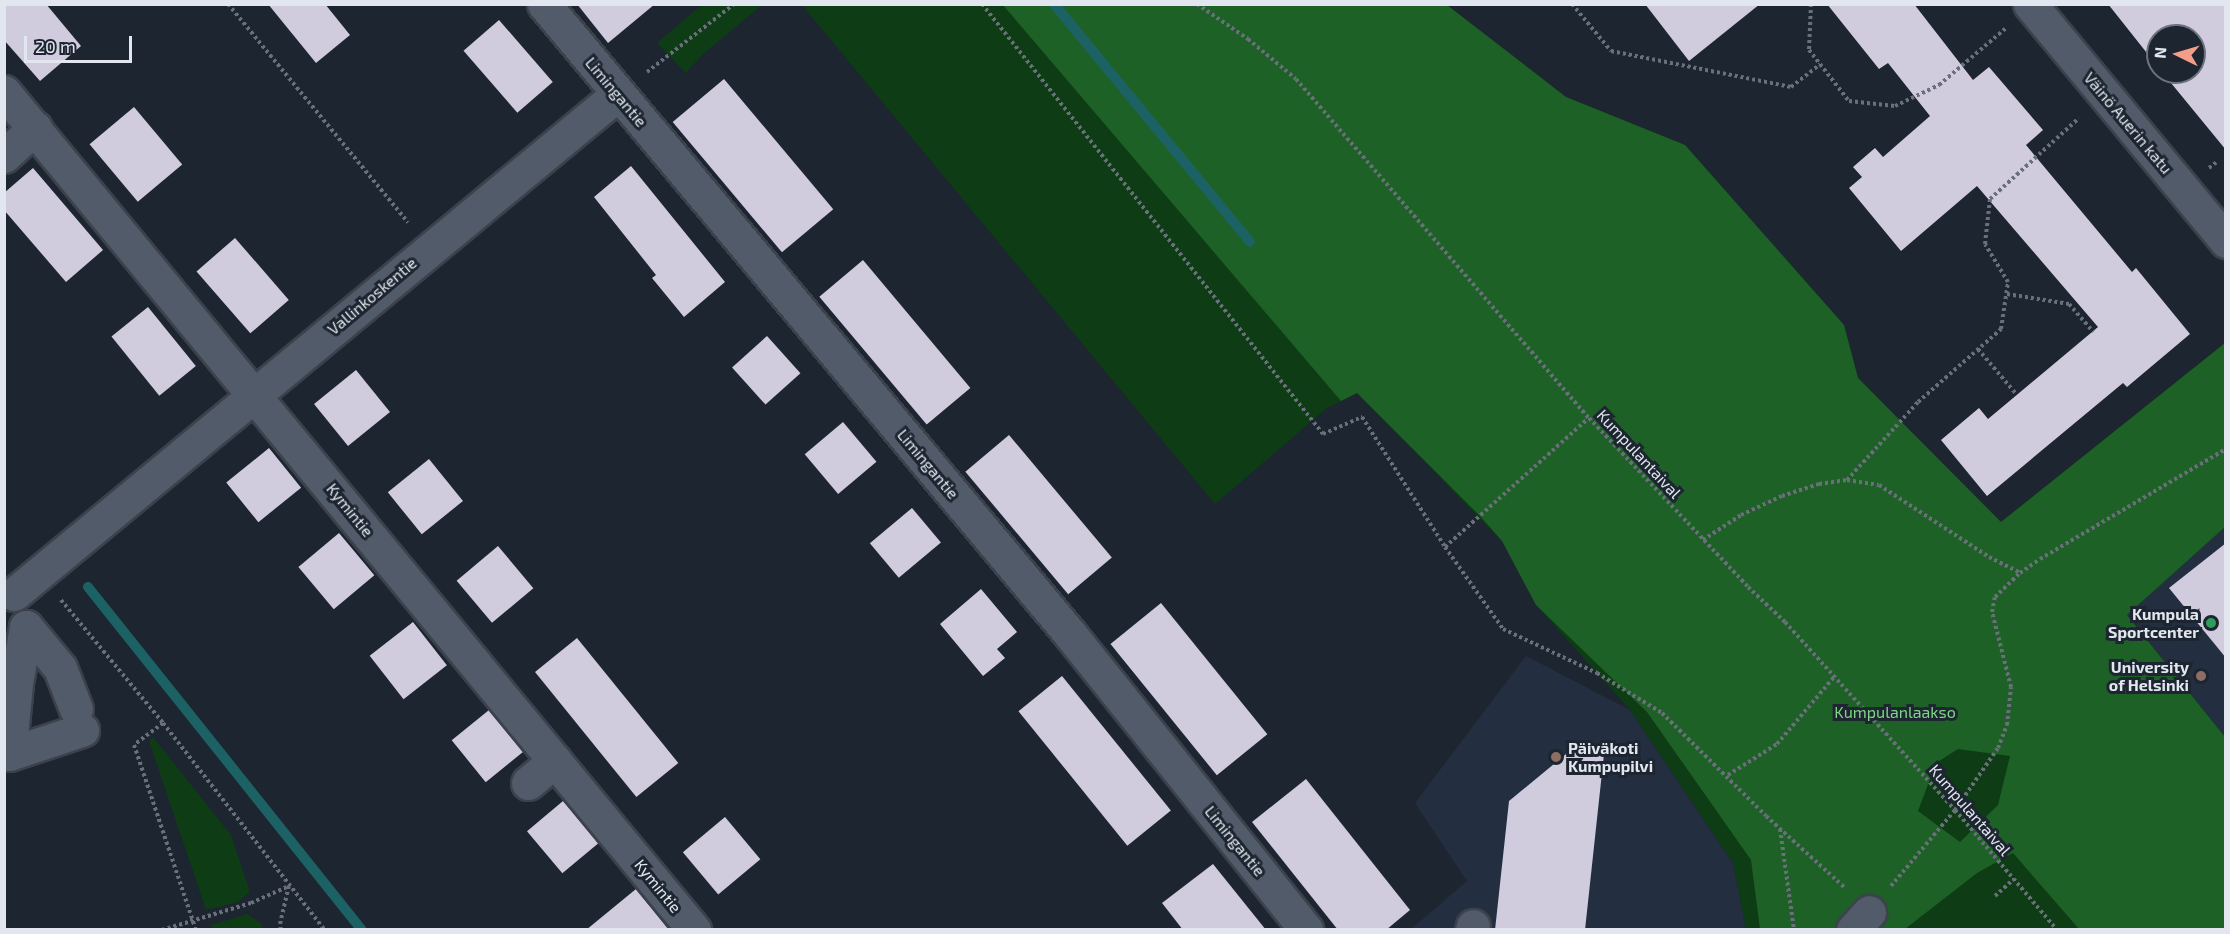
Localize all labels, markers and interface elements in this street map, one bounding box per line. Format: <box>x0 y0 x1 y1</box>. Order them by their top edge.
scale bar <box>27 24 135 62</box>
north arrow <box>2146 24 2206 84</box>
text: 20 m <box>35 35 76 57</box>
text: N <box>2150 46 2170 59</box>
street label: Limingantie <box>581 53 651 131</box>
street label: Väinö Auerin katu <box>2080 68 2176 178</box>
street label: Vallinkoskentie <box>324 253 420 339</box>
street label: Kumpulantaival <box>1593 406 1685 502</box>
street label: Limingantie <box>893 425 963 503</box>
street label: Kymintie <box>323 479 377 541</box>
place label: Kumpula Sportcenter <box>2108 604 2199 642</box>
marker: Kumpula Sportcenter <box>2204 616 2218 630</box>
place label: University of Helsinki <box>2108 657 2189 695</box>
marker: University of Helsinki <box>2194 669 2208 683</box>
park label: Kumpulanlaakso <box>1834 702 1956 722</box>
place label: Päiväkoti Kumpupilvi <box>1568 738 1653 776</box>
marker: Päiväkoti Kumpupilvi <box>1549 750 1563 764</box>
street label: Kumpulantaival <box>1925 760 2015 860</box>
street label: Limingantie <box>1201 802 1269 880</box>
street label: Kymintie <box>631 855 685 917</box>

